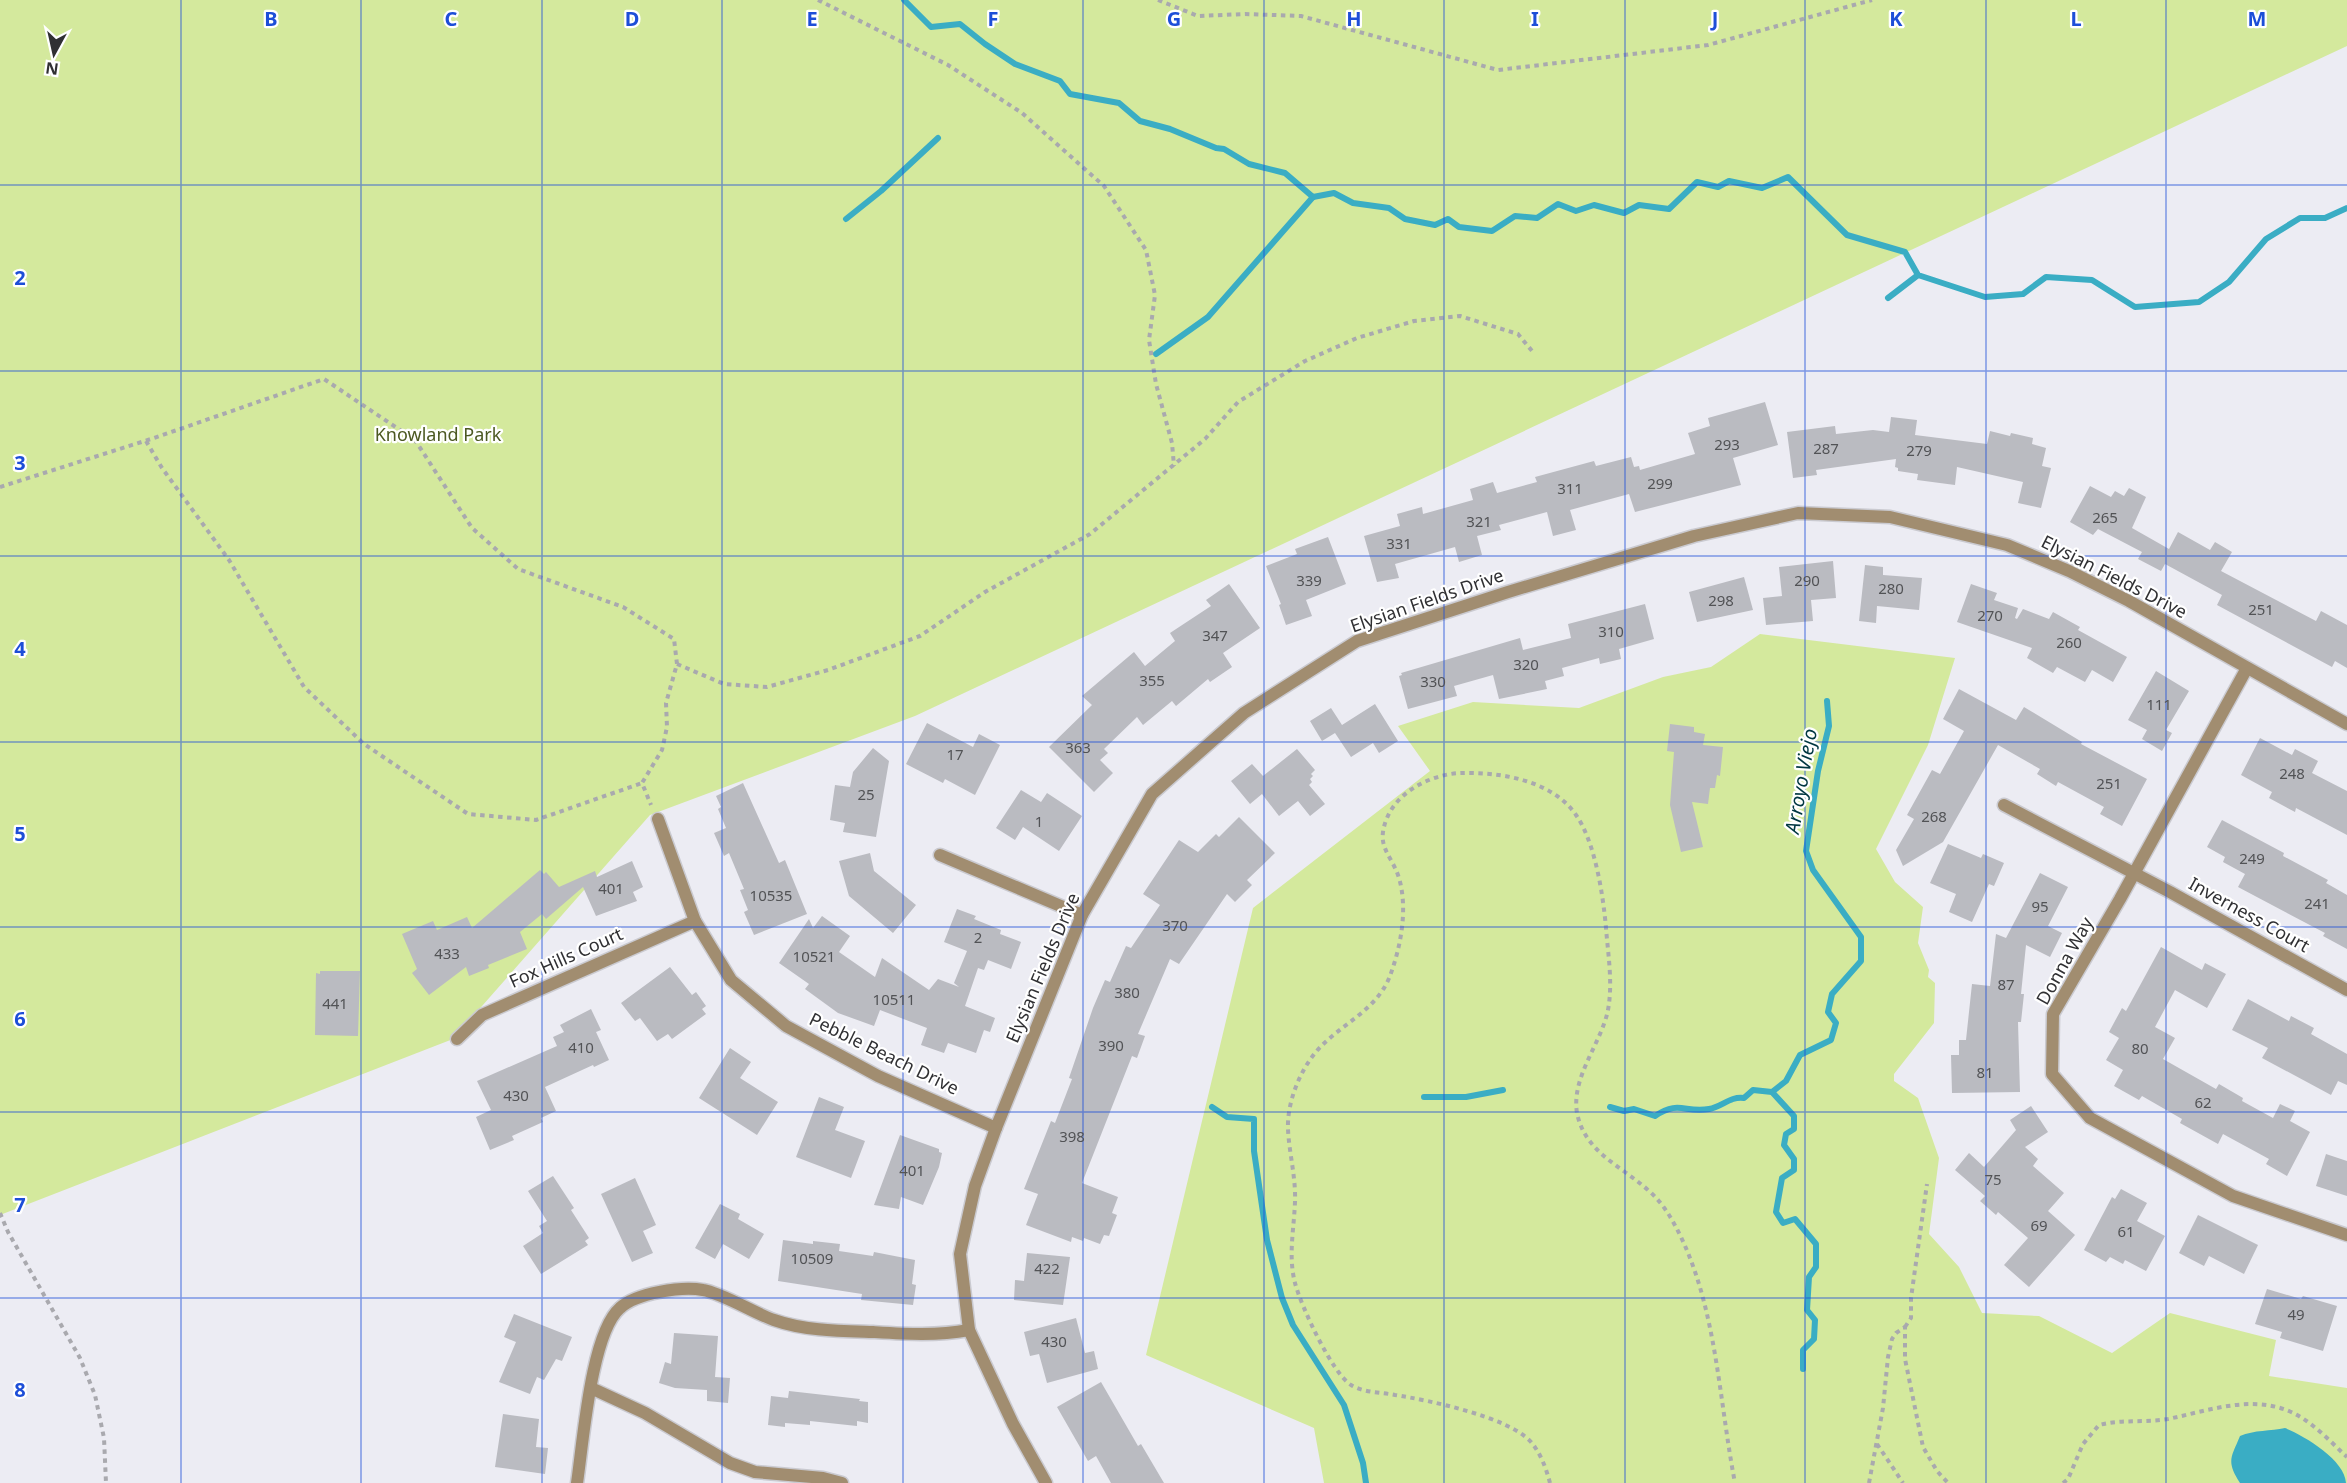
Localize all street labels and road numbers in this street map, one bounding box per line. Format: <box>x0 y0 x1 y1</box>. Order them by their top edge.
street label: Elysian Fields Drive <box>2037 529 2191 623</box>
street label: Elysian Fields Drive <box>1347 563 1507 638</box>
street label: Inverness Court <box>2185 871 2315 957</box>
street label: Elysian Fields Drive <box>1000 889 1085 1046</box>
street label: Donna Way <box>2030 912 2098 1009</box>
street label: Fox Hills Court <box>505 921 627 993</box>
street label: Pebble Beach Drive <box>806 1006 963 1100</box>

